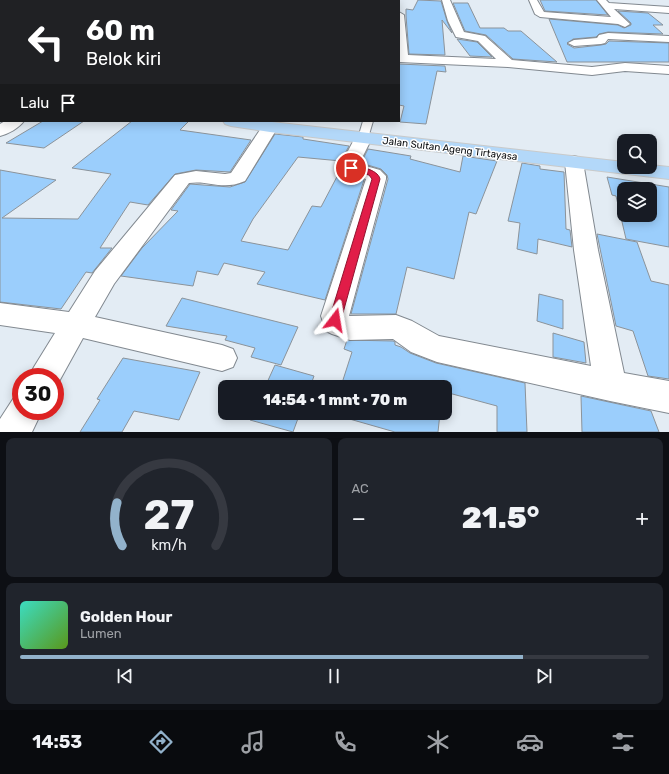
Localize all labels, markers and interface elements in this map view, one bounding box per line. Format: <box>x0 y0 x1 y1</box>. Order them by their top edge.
text: 60 m <box>86 14 155 47</box>
icon: left <box>20 16 72 68</box>
text: Belok kiri <box>86 48 161 70</box>
icon: arrive <box>57 92 79 114</box>
text: Lalu <box>20 94 49 112</box>
map controls <box>617 134 657 222</box>
button: search <box>617 134 657 174</box>
street label: Jalan Sultan Ageng Tirtayasa <box>382 135 518 163</box>
pin <box>334 151 368 185</box>
icon: arrive <box>340 157 362 179</box>
button: layers <box>617 182 657 222</box>
position arrow <box>314 299 356 341</box>
speed limit sign: 30 <box>12 368 64 420</box>
text: 14:54 · 1 mnt · 70 m <box>263 391 407 409</box>
text: AC <box>352 481 369 496</box>
text: 27 <box>143 489 194 538</box>
text: 21.5° <box>462 500 539 536</box>
text: − <box>352 505 366 532</box>
text: + <box>635 505 649 532</box>
text: km/h <box>151 536 187 553</box>
text: Golden Hour <box>80 608 172 626</box>
text: Lumen <box>80 626 122 641</box>
icon: previous <box>114 665 136 687</box>
icon: pause <box>323 665 345 687</box>
icon: next <box>533 665 555 687</box>
icon: directions <box>147 728 175 756</box>
icon: music <box>239 728 267 756</box>
icon: phone <box>331 728 359 756</box>
icon: climate <box>424 728 452 756</box>
icon: car <box>516 728 544 756</box>
icon: filters <box>609 728 637 756</box>
text: 14:53 <box>32 731 82 753</box>

